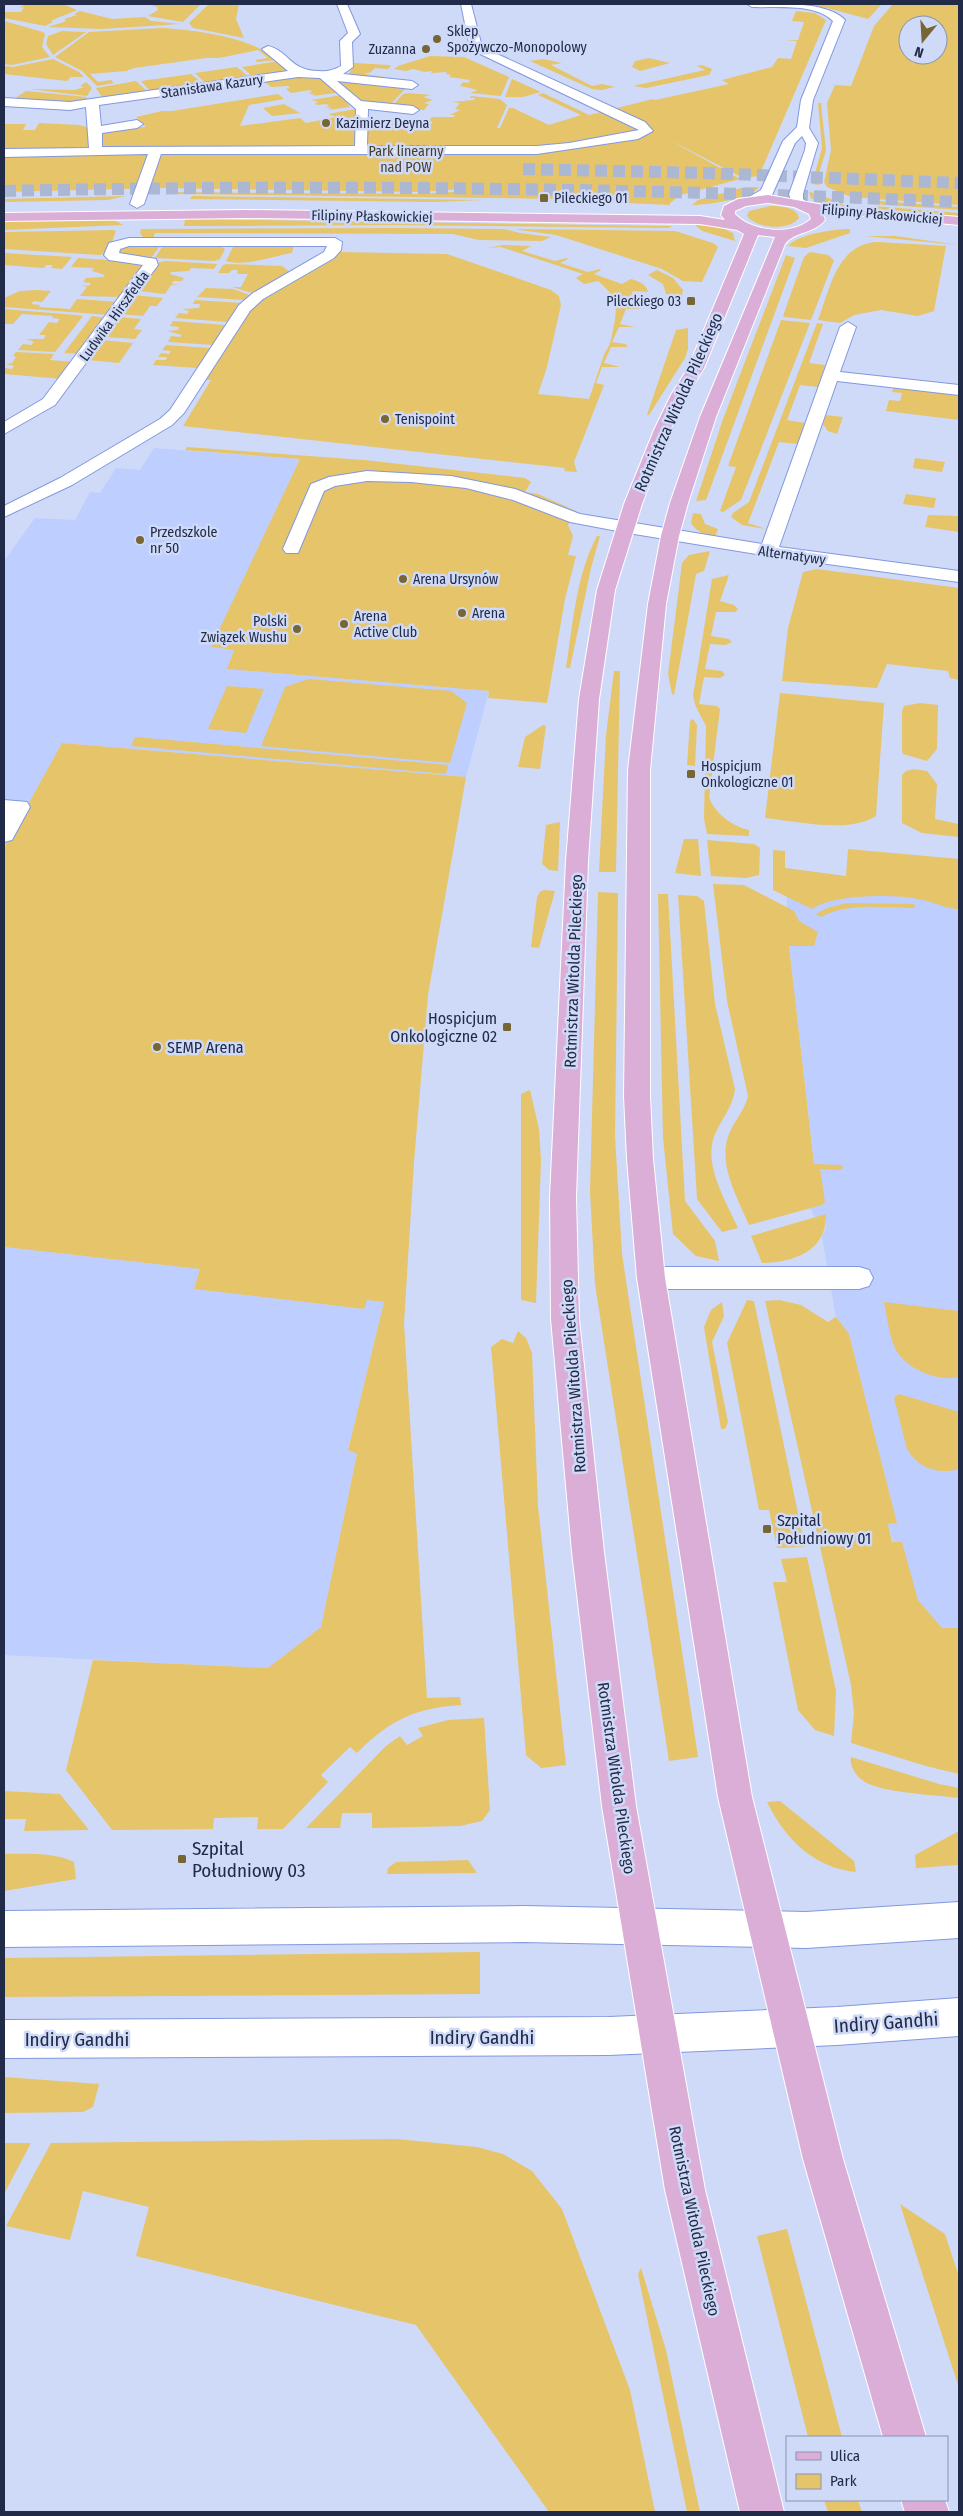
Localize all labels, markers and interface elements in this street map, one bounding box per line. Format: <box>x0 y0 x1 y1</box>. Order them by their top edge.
north arrow <box>898 15 948 65</box>
place label: Sklep Spożywczo-Monopolowy <box>447 23 588 56</box>
marker: Sklep Spożywczo-Monopolowy <box>431 33 443 45</box>
place label: Zuzanna <box>369 41 416 58</box>
marker: Zuzanna <box>420 43 432 55</box>
text: N <box>913 43 926 61</box>
street label: Stanisława Kazury <box>160 71 265 102</box>
place label: Kazimierz Deyna <box>336 115 430 132</box>
marker: Kazimierz Deyna <box>320 117 332 129</box>
park label: Park linearny nad POW <box>369 143 444 176</box>
place label: Pileckiego 01 <box>554 190 628 207</box>
marker: Pileckiego 01 <box>538 192 550 204</box>
street label: Filipiny Płaskowickiej <box>821 201 943 228</box>
street label: Filipiny Płaskowickiej <box>311 207 433 226</box>
street label: Ludwika Hirszfelda <box>76 268 153 365</box>
place label: Pileckiego 03 <box>606 293 681 310</box>
marker: Pileckiego 03 <box>685 295 697 307</box>
street label: Rotmistrza Witolda Pileckiego <box>630 310 727 495</box>
place label: Tenispoint <box>395 411 455 428</box>
marker: Tenispoint <box>379 413 391 425</box>
place label: Przedszkole nr 50 <box>150 524 218 557</box>
marker: Przedszkole nr 50 <box>134 534 146 546</box>
street label: Alternatywy <box>757 542 827 569</box>
place label: Arena Ursynów <box>413 571 498 588</box>
marker: Arena Ursynów <box>397 573 409 585</box>
place label: Arena <box>472 605 505 622</box>
marker: Arena <box>456 607 468 619</box>
place label: Arena Active Club <box>354 608 417 641</box>
place label: Polski Związek Wushu <box>200 613 287 646</box>
marker: Arena Active Club <box>338 618 350 630</box>
marker: Polski Związek Wushu <box>291 623 303 635</box>
place label: Hospicjum Onkologiczne 01 <box>701 758 794 791</box>
marker: Hospicjum Onkologiczne 01 <box>685 768 697 780</box>
street label: Rotmistrza Witolda Pileckiego <box>561 874 586 1068</box>
place label: Hospicjum Onkologiczne 02 <box>390 1009 497 1046</box>
marker: Hospicjum Onkologiczne 02 <box>501 1021 513 1033</box>
place label: SEMP Arena <box>167 1038 244 1057</box>
marker: SEMP Arena <box>151 1041 163 1053</box>
street label: Rotmistrza Witolda Pileckiego <box>557 1279 590 1473</box>
place label: Szpital Południowy 01 <box>777 1511 871 1548</box>
marker: Szpital Południowy 01 <box>761 1523 773 1535</box>
street label: Rotmistrza Witolda Pileckiego <box>594 1681 639 1875</box>
place label: Szpital Południowy 03 <box>192 1837 306 1882</box>
marker: Szpital Południowy 03 <box>176 1853 188 1865</box>
street label: Indiry Gandhi <box>833 2007 939 2038</box>
street label: Indiry Gandhi <box>430 2026 534 2049</box>
street label: Indiry Gandhi <box>25 2028 129 2051</box>
street label: Rotmistrza Witolda Pileckiego <box>665 2124 724 2318</box>
legend <box>786 2436 948 2501</box>
text: Ulica <box>830 2447 860 2465</box>
text: Park <box>830 2472 857 2490</box>

